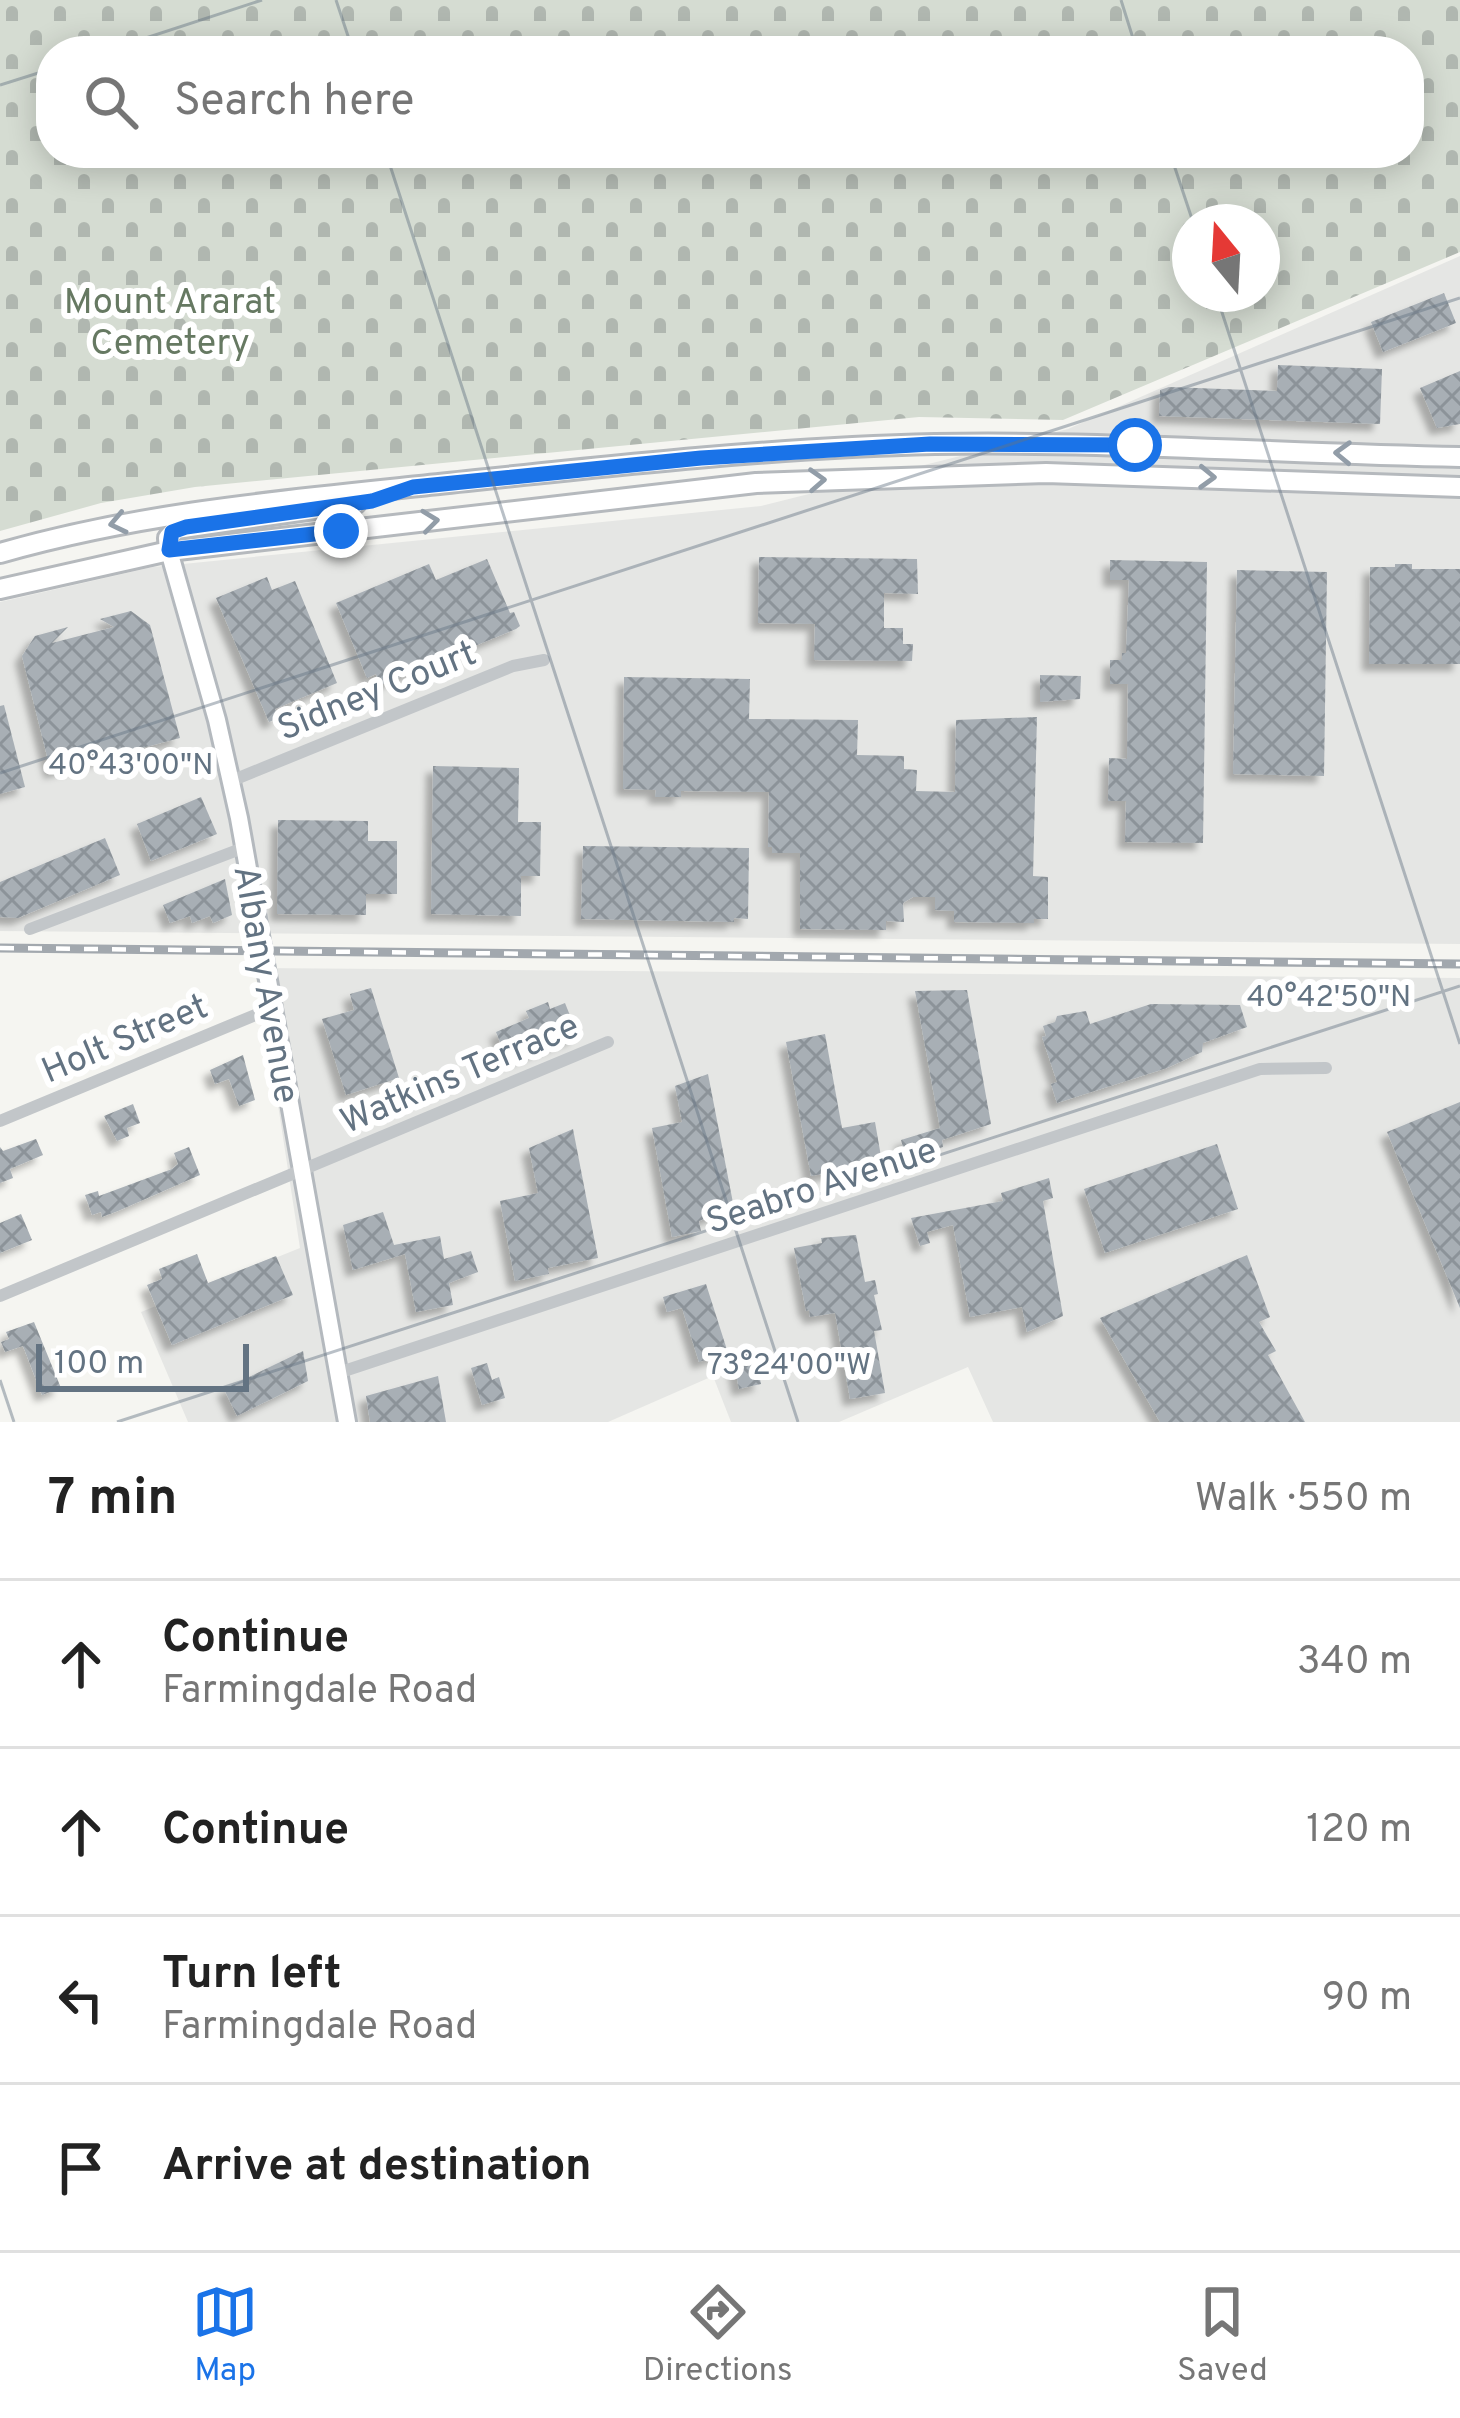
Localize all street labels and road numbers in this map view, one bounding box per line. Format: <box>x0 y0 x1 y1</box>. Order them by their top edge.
street label: Sidney Court <box>271 632 484 753</box>
street label: Albany Avenue <box>221 862 308 1107</box>
street label: Holt Street <box>36 985 216 1096</box>
street label: Watkins Terrace <box>334 1005 587 1147</box>
street label: Seabro Avenue <box>701 1129 943 1247</box>

